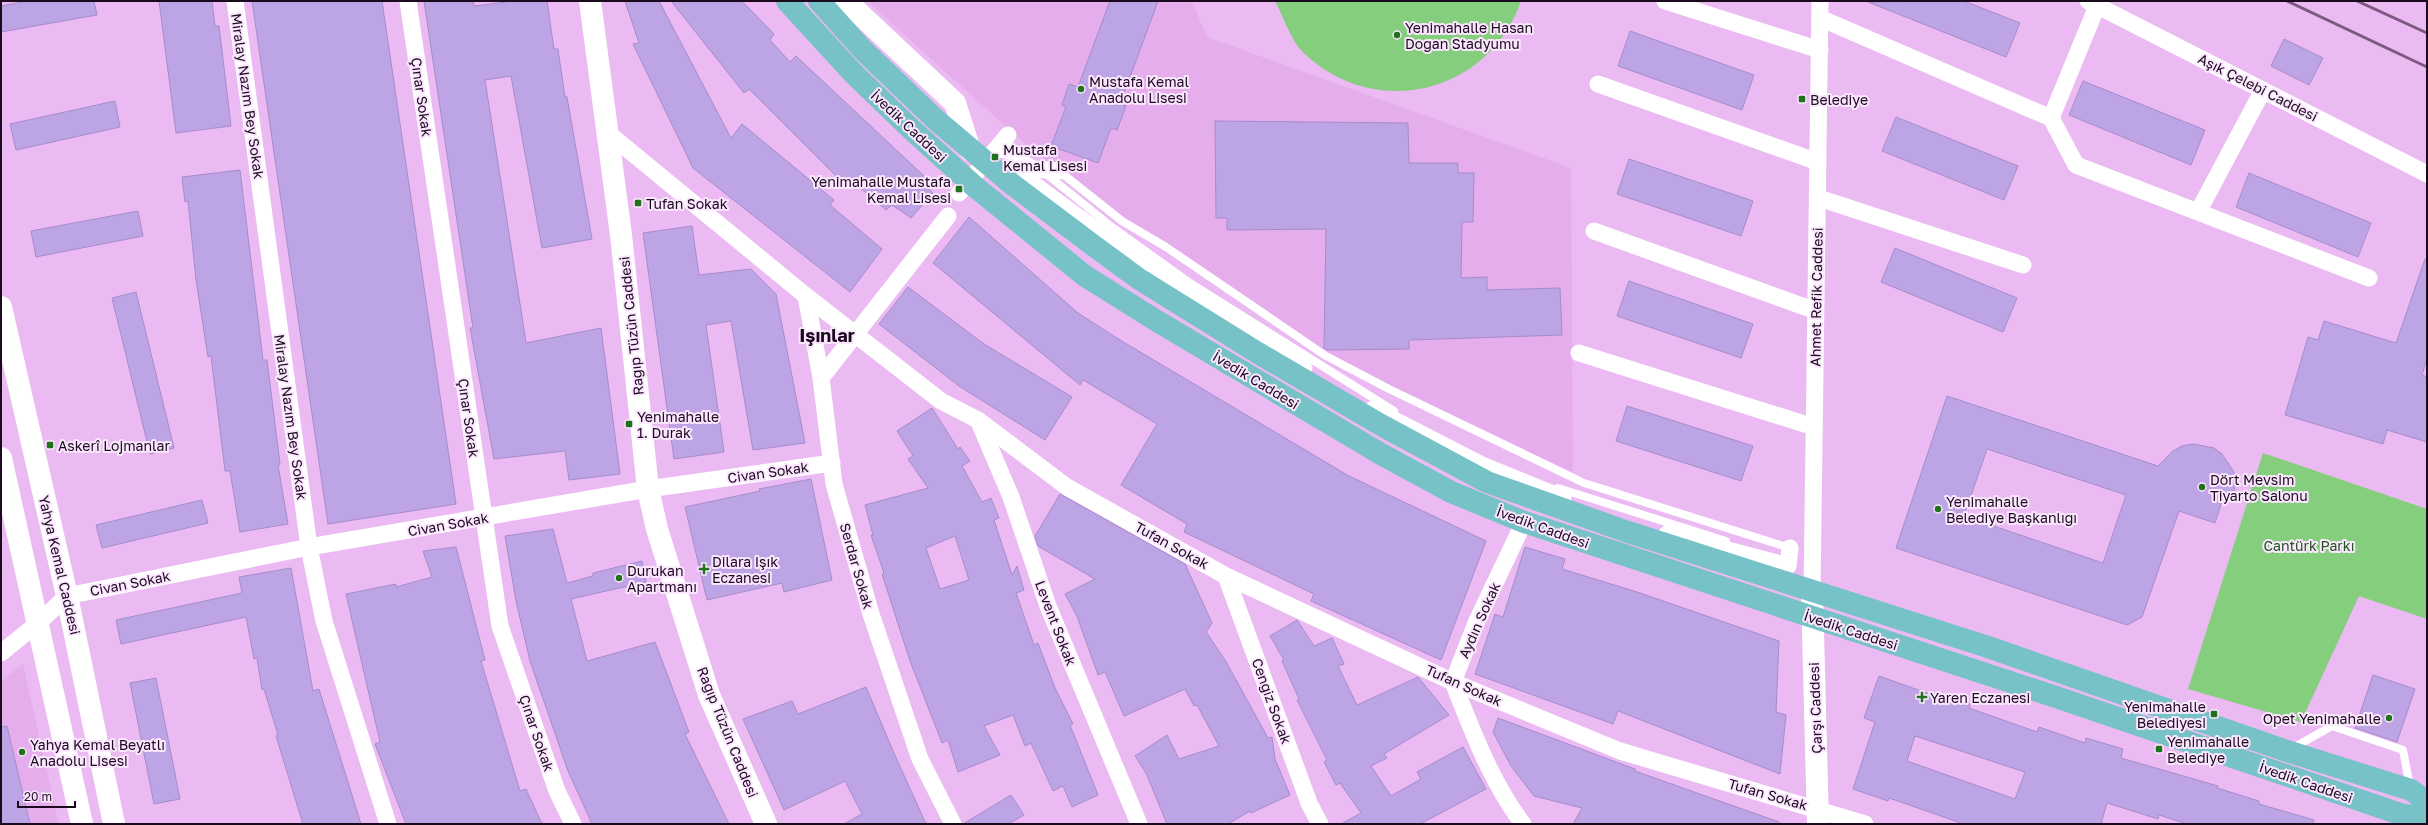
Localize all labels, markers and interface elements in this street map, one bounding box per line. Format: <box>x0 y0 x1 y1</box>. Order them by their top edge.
street label: Miralay Nazım Bey Sokak <box>228 12 268 180</box>
place label: Yenimahalle Hasan Doğan Stadyumu <box>1405 19 1533 52</box>
marker: Yenimahalle Hasan Doğan Stadyumu <box>1392 30 1402 40</box>
street label: Aşık Çelebi Caddesi <box>2195 49 2321 125</box>
street label: Çınar Sokak <box>408 56 436 138</box>
place label: Mustafa Kemal Anadolu Lisesi <box>1089 73 1189 106</box>
marker: Mustafa Kemal Anadolu Lisesi <box>1076 84 1086 94</box>
street label: İvedik Caddesi <box>867 86 951 166</box>
place label: Belediye <box>1810 91 1868 108</box>
marker: Belediye <box>1797 94 1807 104</box>
place label: Mustafa Kemal Lisesi <box>1003 141 1087 174</box>
marker: Mustafa Kemal Lisesi <box>990 152 1000 162</box>
place label: Yenimahalle Mustafa Kemal Lisesi <box>811 173 951 206</box>
marker: Yenimahalle Mustafa Kemal Lisesi <box>954 184 964 194</box>
place label: Tufan Sokak <box>646 195 728 212</box>
marker: Tufan Sokak <box>633 198 643 208</box>
street label: Ahmet Refik Caddesi <box>1806 227 1826 367</box>
street label: Ragıp Tüzün Caddesi <box>615 256 647 396</box>
district label: Işınlar <box>799 324 855 346</box>
street label: Miralay Nazım Bey Sokak <box>271 333 311 501</box>
street label: İvedik Caddesi <box>1210 348 1302 412</box>
street label: Çınar Sokak <box>455 377 483 459</box>
place label: Yenimahalle 1. Durak <box>637 408 719 441</box>
marker: Yenimahalle 1. Durak <box>624 419 634 429</box>
place label: Askerî Lojmanlar <box>58 437 170 454</box>
marker: Askerî Lojmanlar <box>45 440 55 450</box>
street label: Civan Sokak <box>726 458 810 486</box>
place label: Dört Mevsim Tiyarto Salonu <box>2210 471 2308 504</box>
marker: Dört Mevsim Tiyarto Salonu <box>2197 482 2207 492</box>
place label: Yenimahalle Belediye Başkanlığı <box>1946 493 2077 526</box>
street label: Yahya Kemal Caddesi <box>36 494 84 636</box>
street label: İvedik Caddesi <box>1494 502 1592 552</box>
marker: Yenimahalle Belediye Başkanlığı <box>1933 504 1943 514</box>
street label: Civan Sokak <box>406 509 490 539</box>
street label: Tufan Sokak <box>1132 518 1212 572</box>
street label: Serdar Sokak <box>837 521 877 611</box>
park label: Cantürk Parkı <box>2264 537 2354 554</box>
place label: Dilara Işık Eczanesi <box>712 553 778 586</box>
place label: Durukan Apartmanı <box>627 562 697 595</box>
marker: Dilara Işık Eczanesi <box>699 564 709 574</box>
street label: Civan Sokak <box>88 567 172 599</box>
marker: Durukan Apartmanı <box>614 573 624 583</box>
street label: Levent Sokak <box>1032 578 1080 668</box>
street label: Aydın Sokak <box>1455 579 1503 661</box>
street label: İvedik Caddesi <box>1802 607 1900 653</box>
street label: Cengiz Sokak <box>1249 656 1295 746</box>
street label: Tufan Sokak <box>1423 661 1505 709</box>
street label: Çarşı Caddesi <box>1805 662 1825 754</box>
street label: Ragıp Tüzün Caddesi <box>694 664 762 800</box>
place label: Yaren Eczanesi <box>1930 689 2030 706</box>
marker: Yaren Eczanesi <box>1917 692 1927 702</box>
street label: Çınar Sokak <box>516 693 558 774</box>
place label: Yenimahalle Belediyesi <box>2124 698 2206 731</box>
marker: Yenimahalle Belediyesi <box>2209 709 2219 719</box>
place label: Opet Yenimahalle <box>2263 710 2381 727</box>
marker: Opet Yenimahalle <box>2384 713 2394 723</box>
place label: Yenimahalle Belediye <box>2167 733 2249 766</box>
place label: Yahya Kemal Beyatlı Anadolu Lisesi <box>30 736 165 769</box>
marker: Yenimahalle Belediye <box>2154 744 2164 754</box>
marker: Yahya Kemal Beyatlı Anadolu Lisesi <box>17 747 27 757</box>
street label: İvedik Caddesi <box>2257 758 2355 806</box>
street label: Tufan Sokak <box>1726 775 1810 813</box>
scale bar <box>18 783 75 809</box>
text: 20 m <box>24 789 52 804</box>

